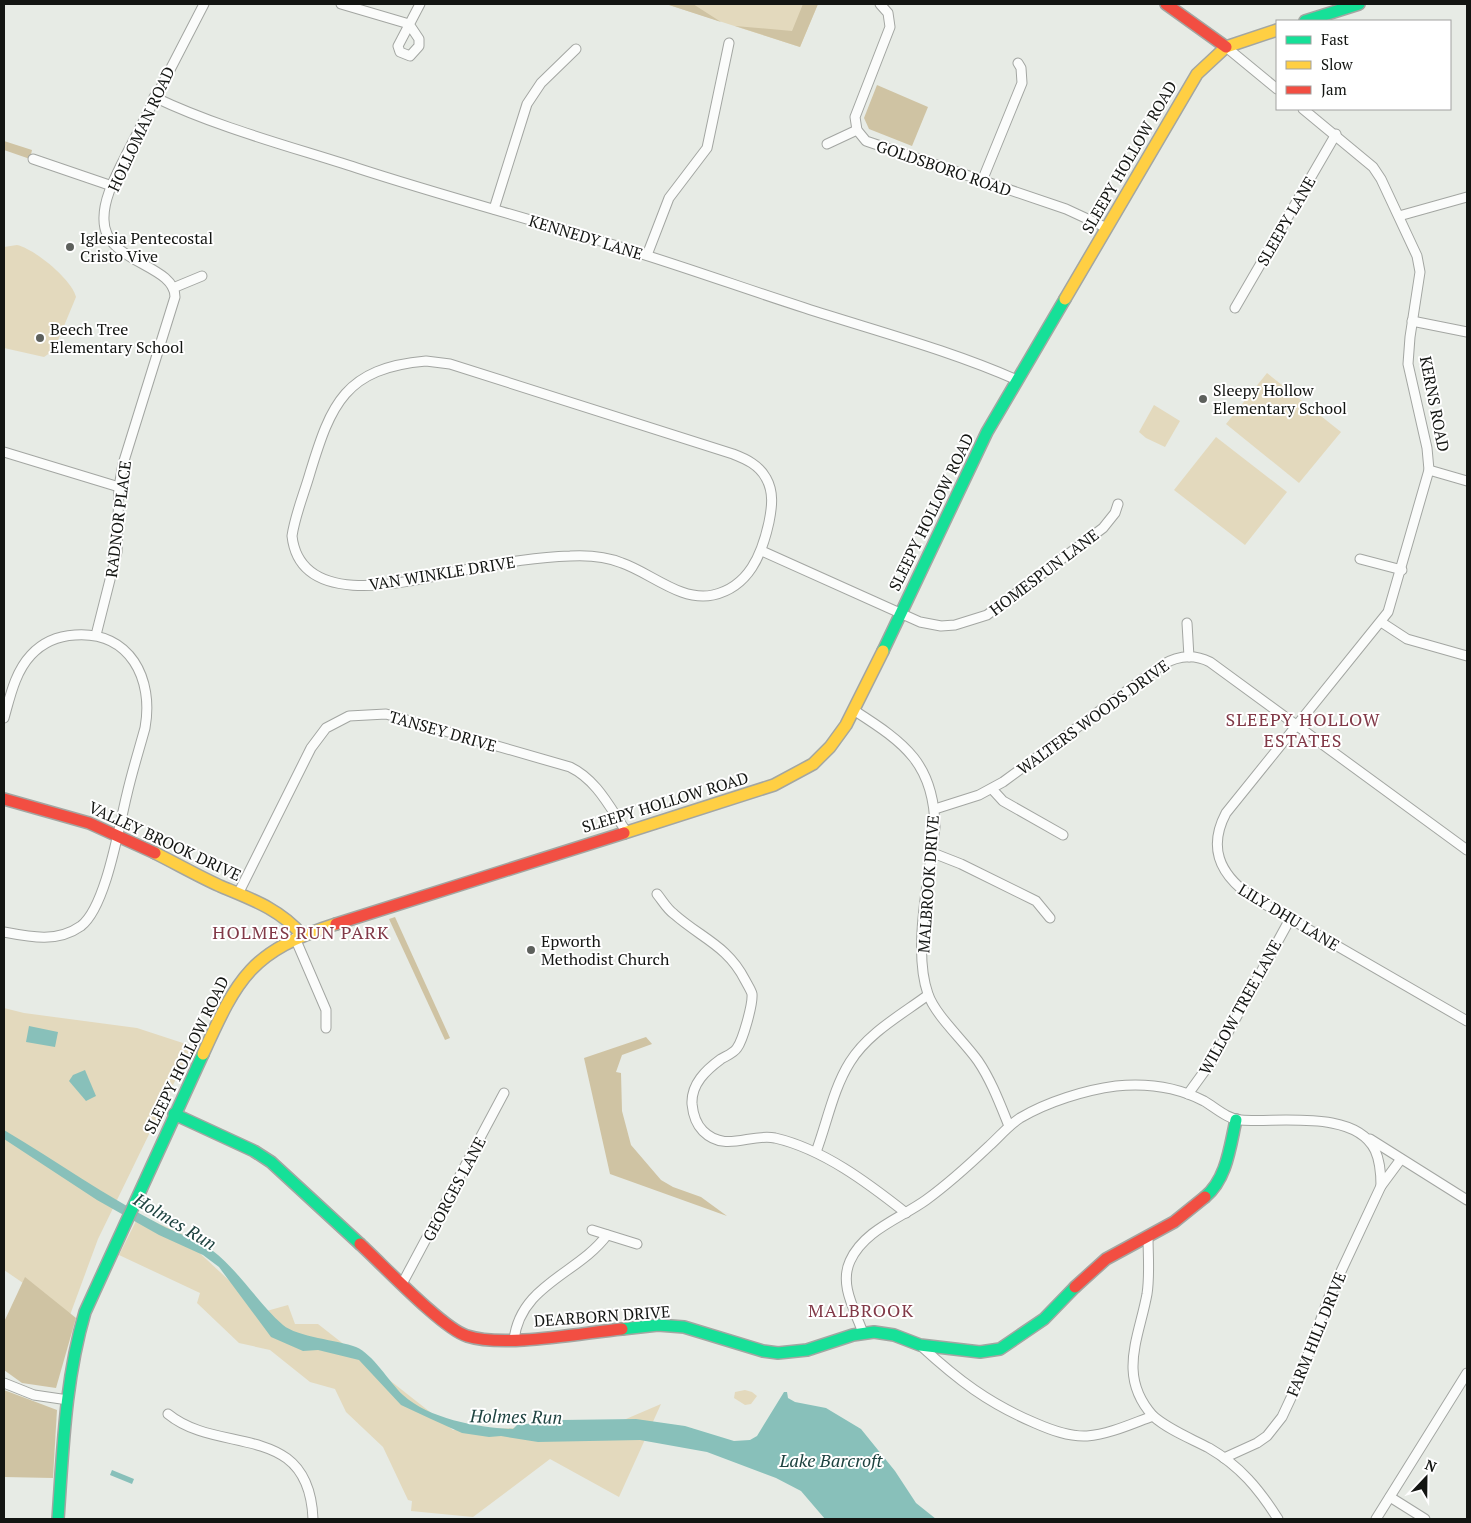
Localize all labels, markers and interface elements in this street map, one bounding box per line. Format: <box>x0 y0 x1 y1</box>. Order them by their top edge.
legend <box>1276 20 1451 110</box>
text: Fast <box>1321 29 1349 49</box>
text: Slow <box>1321 54 1354 74</box>
street label: HOLLOMAN ROAD <box>102 63 180 195</box>
street label: SLEEPY HOLLOW ROAD <box>1076 77 1182 237</box>
text: Jam <box>1321 79 1347 99</box>
street label: GOLDSBORO ROAD <box>873 135 1015 201</box>
street label: SLEEPY LANE <box>1251 172 1321 270</box>
street label: KENNEDY LANE <box>526 209 646 265</box>
place label: Iglesia Pentecostal Cristo Vive <box>80 227 213 267</box>
marker: Iglesia Pentecostal Cristo Vive <box>64 241 76 253</box>
place label: Beech Tree Elementary School <box>50 318 184 358</box>
marker: Beech Tree Elementary School <box>34 332 46 344</box>
street label: KERNS ROAD <box>1415 354 1455 454</box>
place label: Sleepy Hollow Elementary School <box>1213 379 1347 419</box>
marker: Sleepy Hollow Elementary School <box>1197 393 1209 405</box>
street label: SLEEPY HOLLOW ROAD <box>883 429 979 595</box>
street label: RADNOR PLACE <box>100 459 136 579</box>
street label: HOMESPUN LANE <box>985 524 1103 620</box>
street label: VAN WINKLE DRIVE <box>367 551 517 595</box>
street label: WALTERS WOODS DRIVE <box>1013 654 1173 780</box>
street label: TANSEY DRIVE <box>387 705 499 757</box>
district label: SLEEPY HOLLOW ESTATES <box>1226 707 1380 752</box>
street label: SLEEPY HOLLOW ROAD <box>579 766 751 838</box>
street label: VALLEY BROOK DRIVE <box>85 796 245 886</box>
street label: MALBROOK DRIVE <box>912 814 944 954</box>
street label: LILY DHU LANE <box>1234 878 1344 956</box>
district label: HOLMES RUN PARK <box>212 920 390 944</box>
place label: Epworth Methodist Church <box>541 930 670 970</box>
street label: WILLOW TREE LANE <box>1194 936 1286 1078</box>
marker: Epworth Methodist Church <box>525 944 537 956</box>
street label: SLEEPY HOLLOW ROAD <box>138 972 234 1138</box>
street label: GEORGES LANE <box>417 1133 491 1245</box>
water label: Holmes Run <box>129 1187 221 1255</box>
street label: FARM HILL DRIVE <box>1281 1268 1351 1400</box>
district label: MALBROOK <box>808 1298 914 1322</box>
street label: DEARBORN DRIVE <box>533 1300 671 1332</box>
water label: Holmes Run <box>469 1403 562 1429</box>
water label: Lake Barcroft <box>779 1448 883 1472</box>
north arrow <box>1401 1453 1451 1503</box>
text: N <box>1423 1455 1440 1476</box>

